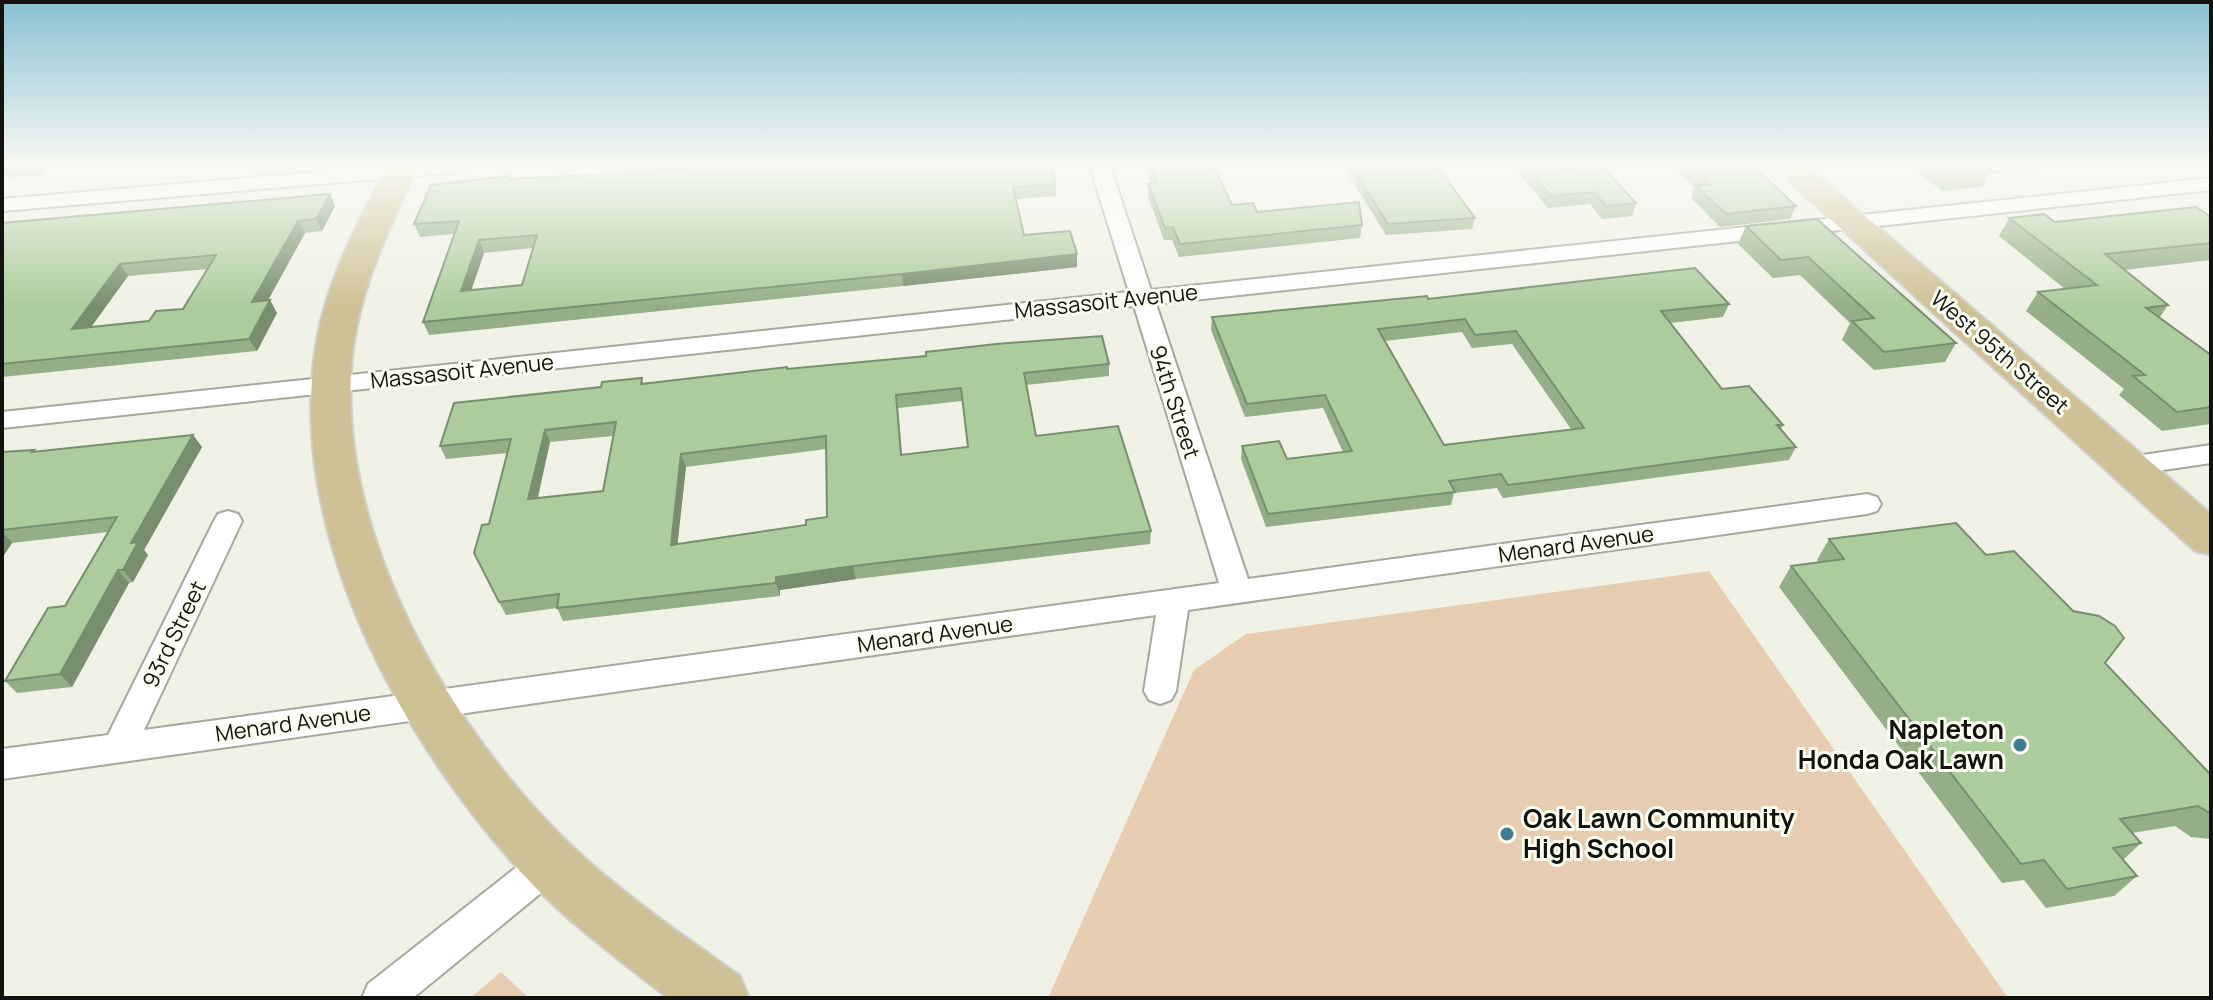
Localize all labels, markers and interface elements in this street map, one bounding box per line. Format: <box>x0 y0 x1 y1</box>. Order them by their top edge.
street label: Massasoit Avenue <box>1013 276 1199 326</box>
street label: West 95th Street <box>1924 284 2076 421</box>
street label: 94th Street <box>1143 341 1207 463</box>
street label: Massasoit Avenue <box>369 346 555 396</box>
street label: Menard Avenue <box>1496 518 1656 570</box>
street label: 93rd Street <box>135 575 213 693</box>
street label: Menard Avenue <box>855 608 1015 660</box>
street label: Menard Avenue <box>213 697 373 749</box>
place label: Napleton Honda Oak Lawn <box>1798 711 2004 777</box>
marker: Napleton Honda Oak Lawn <box>2011 736 2029 754</box>
place label: Oak Lawn Community High School <box>1523 800 1795 866</box>
marker: Oak Lawn Community High School <box>1498 825 1516 843</box>

